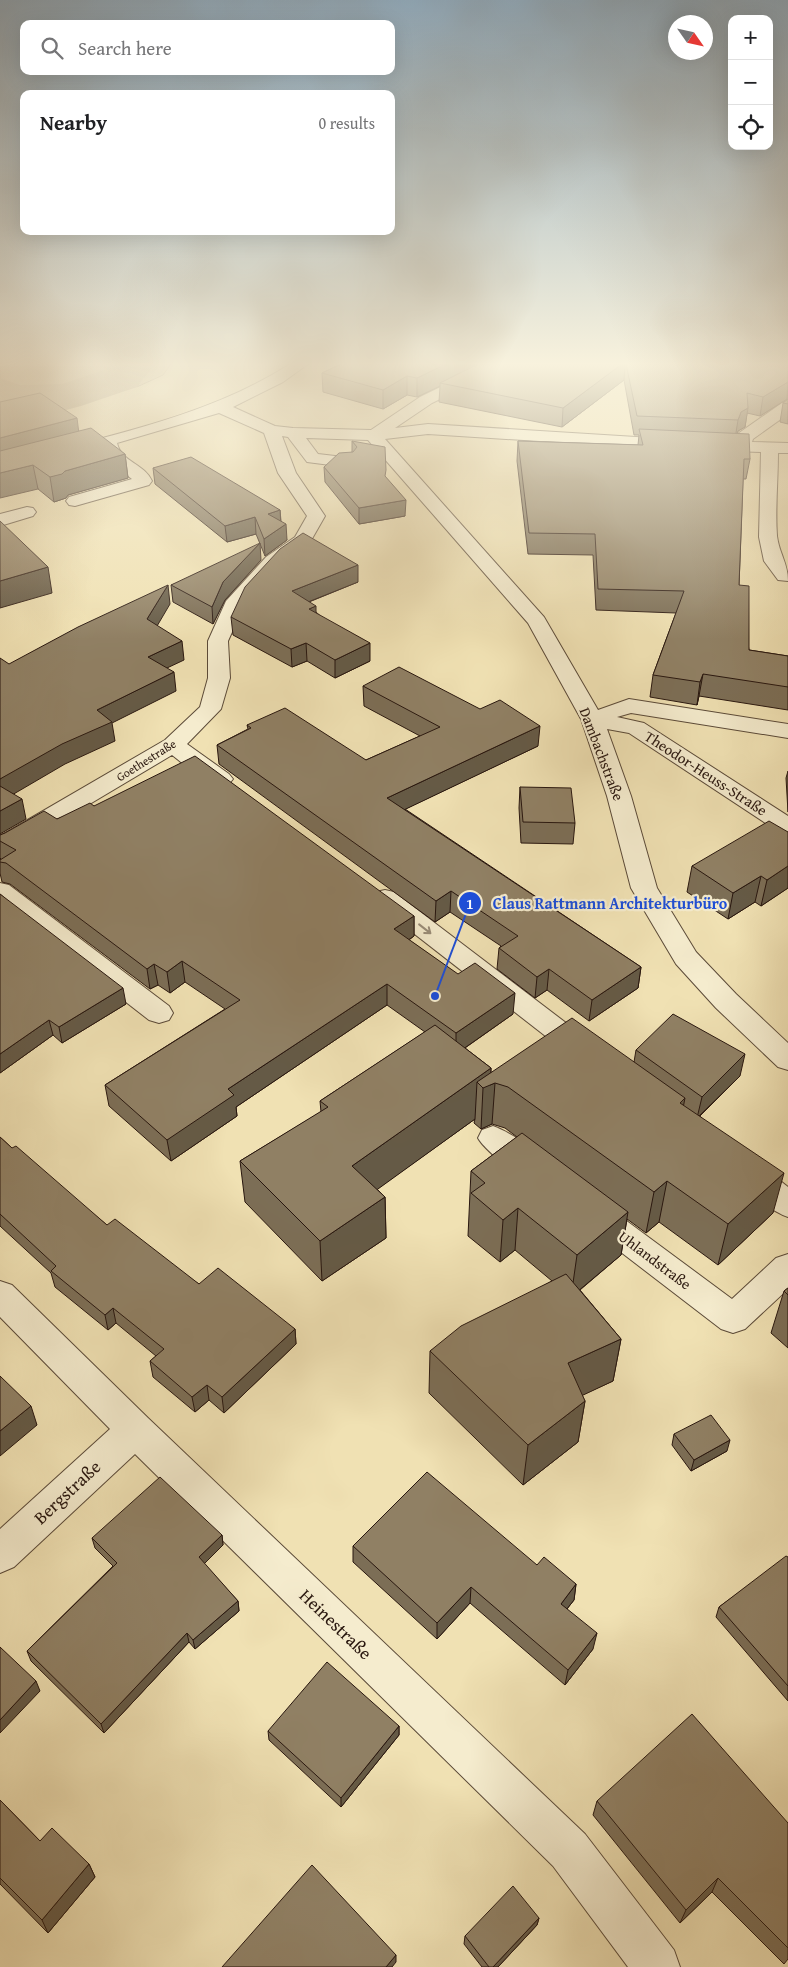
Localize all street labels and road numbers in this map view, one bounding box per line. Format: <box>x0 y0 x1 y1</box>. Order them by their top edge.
street label: Dambachstraße <box>575 704 629 804</box>
street label: Theodor-Heuss-Straße <box>641 725 771 821</box>
street label: Goethestraße <box>113 735 179 785</box>
street label: Uhlandstraße <box>614 1226 696 1294</box>
street label: Bergstraße <box>27 1454 107 1530</box>
street label: Heinestraße <box>293 1582 379 1666</box>

